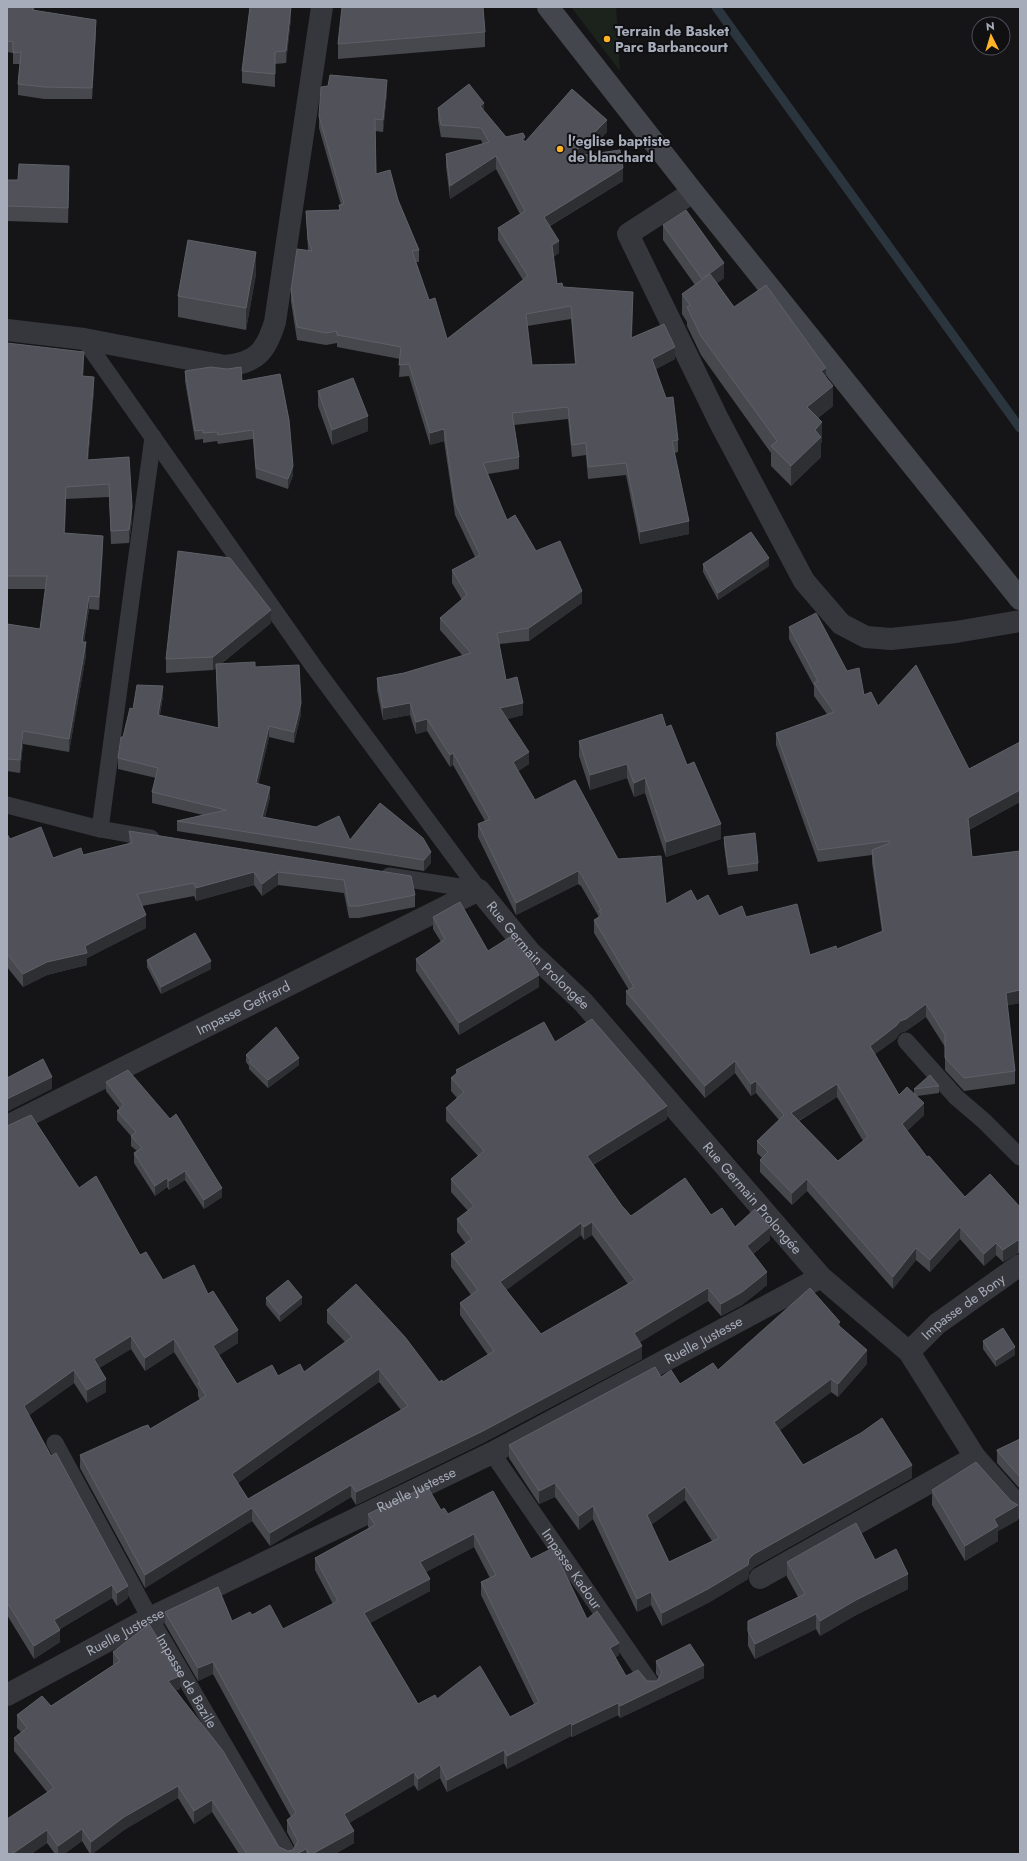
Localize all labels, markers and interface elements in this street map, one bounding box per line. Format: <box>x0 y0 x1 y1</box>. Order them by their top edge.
north arrow <box>971 16 1011 56</box>
text: N <box>985 18 995 34</box>
place label: Terrain de Basket Parc Barbancourt <box>615 21 730 57</box>
marker: Terrain de Basket Parc Barbancourt <box>602 34 612 44</box>
place label: l'eglise baptiste de blanchard <box>568 131 670 167</box>
marker: l'eglise baptiste de blanchard <box>555 144 565 154</box>
street label: Rue Germain Prolongée <box>482 897 595 1013</box>
street label: Impasse Geffrard <box>193 976 293 1040</box>
street label: Rue Germain Prolongée <box>698 1137 807 1258</box>
street label: Impasse de Bony <box>917 1268 1010 1344</box>
street label: Ruelle Justesse <box>661 1311 746 1369</box>
street label: Ruelle Justesse <box>373 1462 459 1517</box>
street label: Impasse Kadour <box>537 1525 607 1614</box>
street label: Ruelle Justesse <box>82 1603 167 1661</box>
street label: Impasse de Bazile <box>151 1630 222 1732</box>

